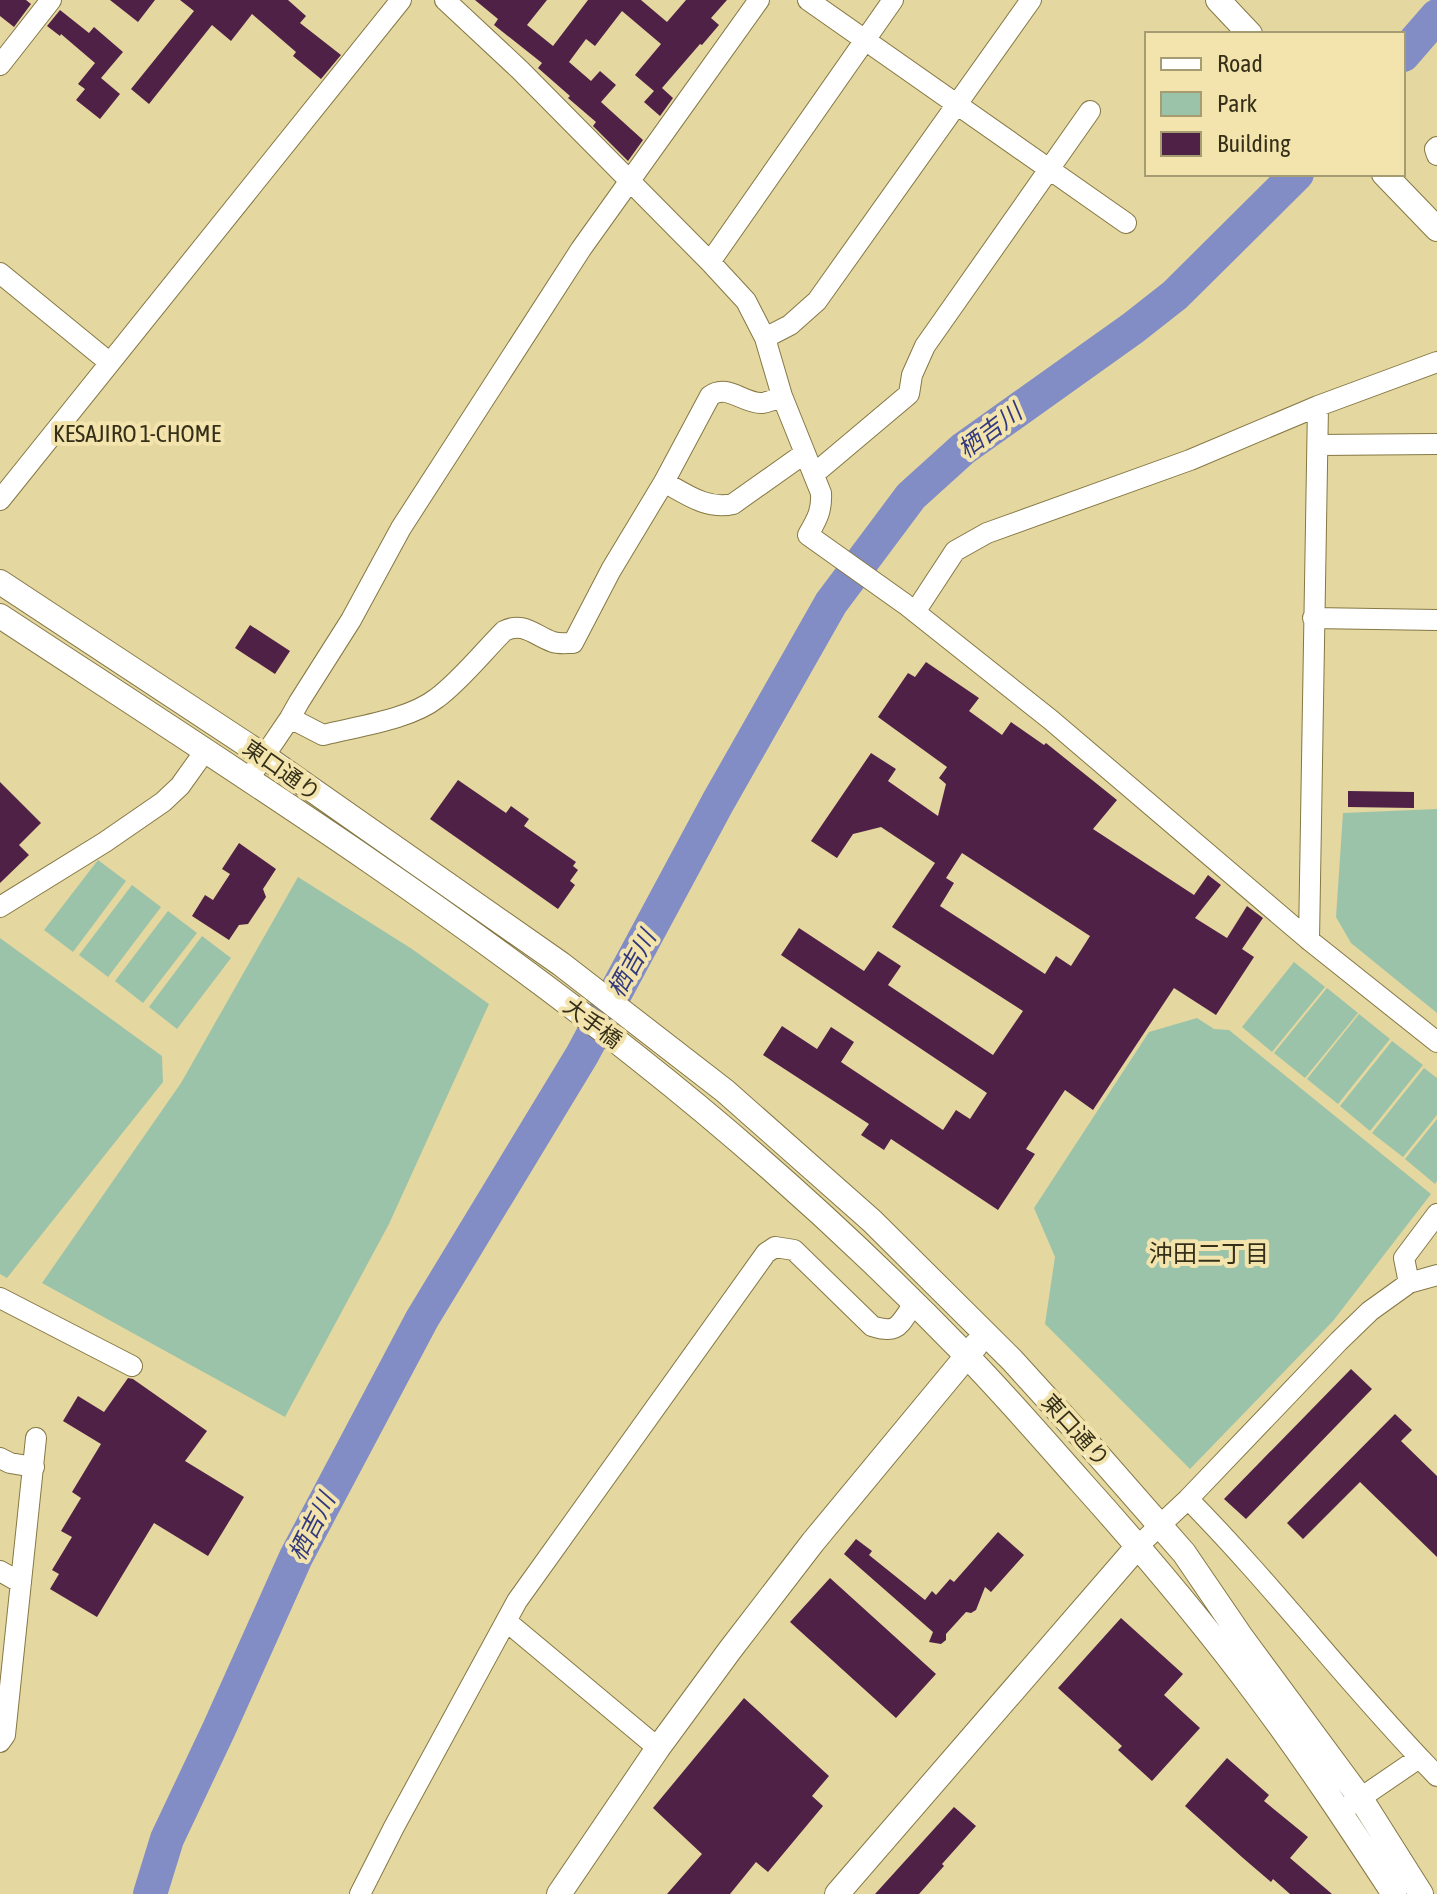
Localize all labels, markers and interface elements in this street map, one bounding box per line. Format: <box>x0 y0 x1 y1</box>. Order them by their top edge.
legend <box>1145 32 1405 176</box>
text: Road <box>1217 50 1263 77</box>
text: Park <box>1217 90 1258 117</box>
text: Building <box>1217 130 1291 157</box>
water label: 栖吉川 <box>953 396 1029 463</box>
district label: KESAJIRO 1-CHOME <box>53 420 221 447</box>
street label: 東口通り <box>238 734 326 806</box>
water label: 栖吉川 <box>602 923 662 1002</box>
street label: 大手橋 <box>559 993 627 1053</box>
district label: 沖田二丁目 <box>1149 1240 1269 1267</box>
street label: 東口通り <box>1037 1389 1115 1471</box>
water label: 栖吉川 <box>283 1486 341 1565</box>

